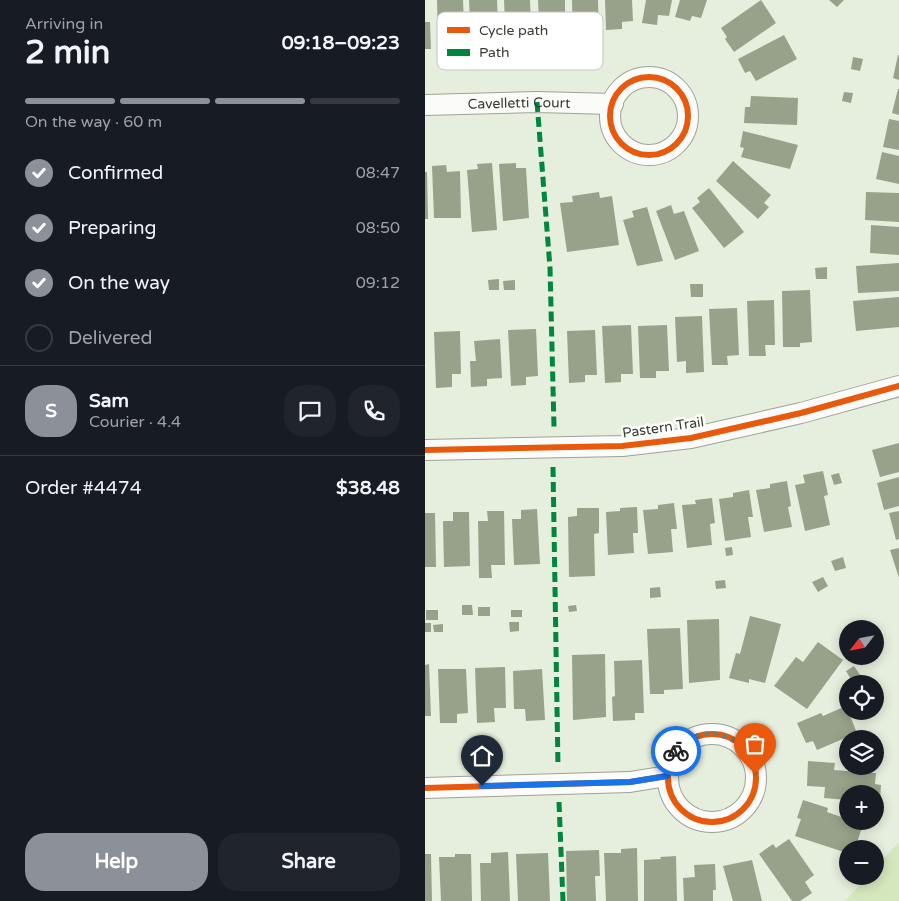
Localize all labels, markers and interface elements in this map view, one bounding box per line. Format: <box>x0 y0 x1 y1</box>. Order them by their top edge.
legend <box>437 12 603 70</box>
text: Arriving in <box>25 14 103 34</box>
text: Cycle path <box>479 22 548 39</box>
text: 09:18–09:23 <box>282 32 400 54</box>
text: 2 min <box>25 34 110 72</box>
text: Path <box>479 44 510 61</box>
street label: Cavelletti Court <box>467 94 571 113</box>
text: On the way · 60 m <box>25 112 162 132</box>
icon: check <box>25 159 53 187</box>
text: Confirmed <box>68 162 163 184</box>
text: 08:47 <box>356 163 400 183</box>
icon: check <box>25 214 53 242</box>
text: Preparing <box>68 217 157 239</box>
text: 08:50 <box>356 218 400 238</box>
icon: check <box>25 269 53 297</box>
text: On the way <box>68 272 170 294</box>
text: 09:12 <box>356 273 400 293</box>
text: Delivered <box>68 327 153 349</box>
button: chat <box>284 385 336 437</box>
button: phone <box>348 385 400 437</box>
text: Sam <box>89 390 129 412</box>
text: S <box>45 400 57 422</box>
text: Courier · 4.4 <box>89 412 181 432</box>
street label: Pastern Trail <box>621 413 705 442</box>
text: Order #4474 <box>25 477 142 499</box>
text: $38.48 <box>336 477 400 499</box>
north arrow <box>839 620 884 665</box>
map controls <box>839 620 884 885</box>
button: locate <box>839 675 884 720</box>
pin <box>734 723 776 774</box>
courier <box>651 726 701 776</box>
icon: bag <box>741 730 769 758</box>
button: layers <box>839 730 884 775</box>
pin <box>461 735 503 786</box>
icon: bike <box>662 737 690 765</box>
icon: home <box>468 742 496 770</box>
button: + <box>839 785 884 830</box>
button: Help <box>25 833 208 891</box>
button: Share <box>218 833 400 891</box>
button: − <box>839 840 884 885</box>

